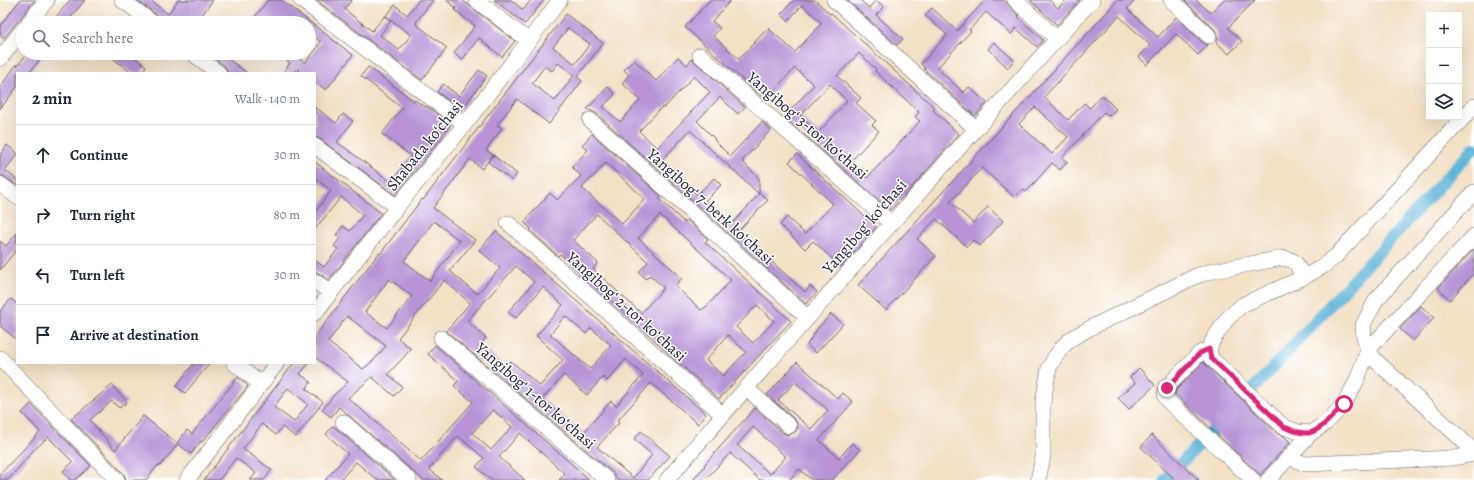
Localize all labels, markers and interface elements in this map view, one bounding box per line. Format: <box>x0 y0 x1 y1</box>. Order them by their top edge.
map controls <box>1426 12 1462 120</box>
button: + <box>1426 12 1462 48</box>
search box <box>16 16 316 60</box>
icon: search <box>30 27 52 49</box>
text: Search here <box>62 28 133 48</box>
button: − <box>1426 48 1462 84</box>
street label: Yangibogʻ 3-tor koʻchasi <box>741 66 873 185</box>
button: layers <box>1426 84 1462 120</box>
text: 2 min <box>32 87 72 110</box>
text: Walk · 140 m <box>235 90 300 107</box>
street label: Shabada koʻchasi <box>381 95 468 196</box>
street label: Yangibogʻ 7-berk koʻchasi <box>641 143 779 270</box>
icon: ahead <box>32 144 54 166</box>
text: Continue <box>70 145 128 165</box>
text: 30 m <box>274 146 300 163</box>
street label: Yangibogʻ koʻchasi <box>817 175 912 279</box>
icon: right <box>32 204 54 226</box>
text: Turn right <box>70 205 135 225</box>
text: 80 m <box>273 206 300 223</box>
street label: Yangibogʻ 2-tor koʻchasi <box>561 246 691 367</box>
icon: left <box>32 264 54 286</box>
text: Turn left <box>70 265 125 285</box>
text: 30 m <box>274 266 300 283</box>
icon: arrive <box>32 324 54 346</box>
text: Arrive at destination <box>70 325 199 345</box>
street label: Yangibogʻ 1-tor koʻchasi <box>470 337 600 454</box>
route end <box>1158 379 1176 397</box>
route start <box>1335 395 1353 413</box>

